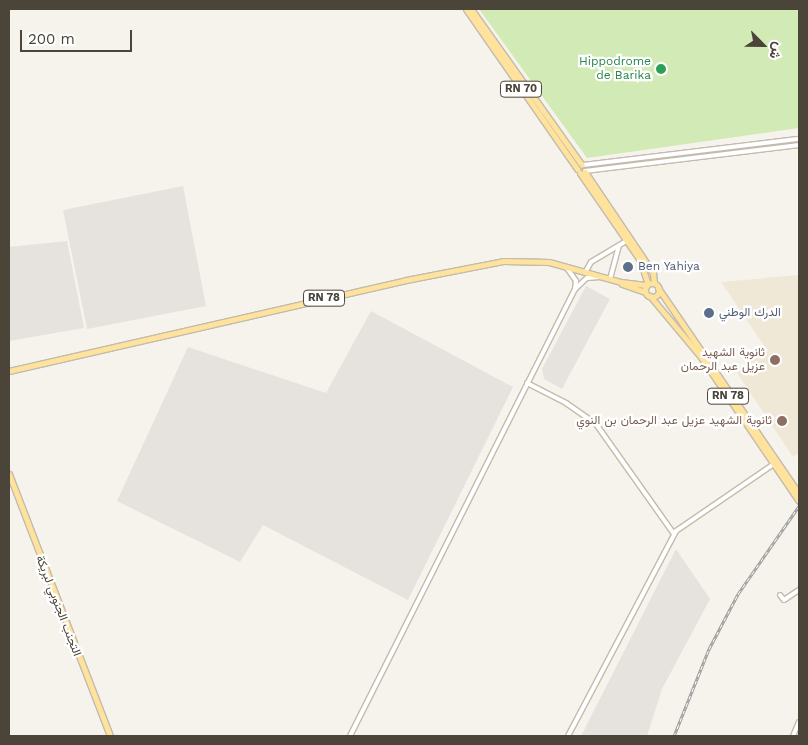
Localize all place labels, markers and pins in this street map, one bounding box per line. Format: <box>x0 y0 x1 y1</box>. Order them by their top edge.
place label: Hippodrome de Barika <box>579 55 651 83</box>
marker: Hippodrome de Barika <box>655 63 667 75</box>
place label: Ben Yahiya <box>638 260 700 274</box>
marker: Ben Yahiya <box>622 261 634 273</box>
place label: الدرك الوطني <box>719 306 781 320</box>
marker: الدرك الوطني <box>703 307 715 319</box>
place label: ثانوية الشهيد عزيل عبد الرحمان <box>681 346 765 374</box>
marker: ثانوية الشهيد عزيل عبد الرحمان <box>769 354 781 366</box>
place label: ثانوية الشهيد عزيل عبد الرحمان بن النوي <box>576 414 772 428</box>
marker: ثانوية الشهيد عزيل عبد الرحمان بن النوي <box>776 415 788 427</box>

